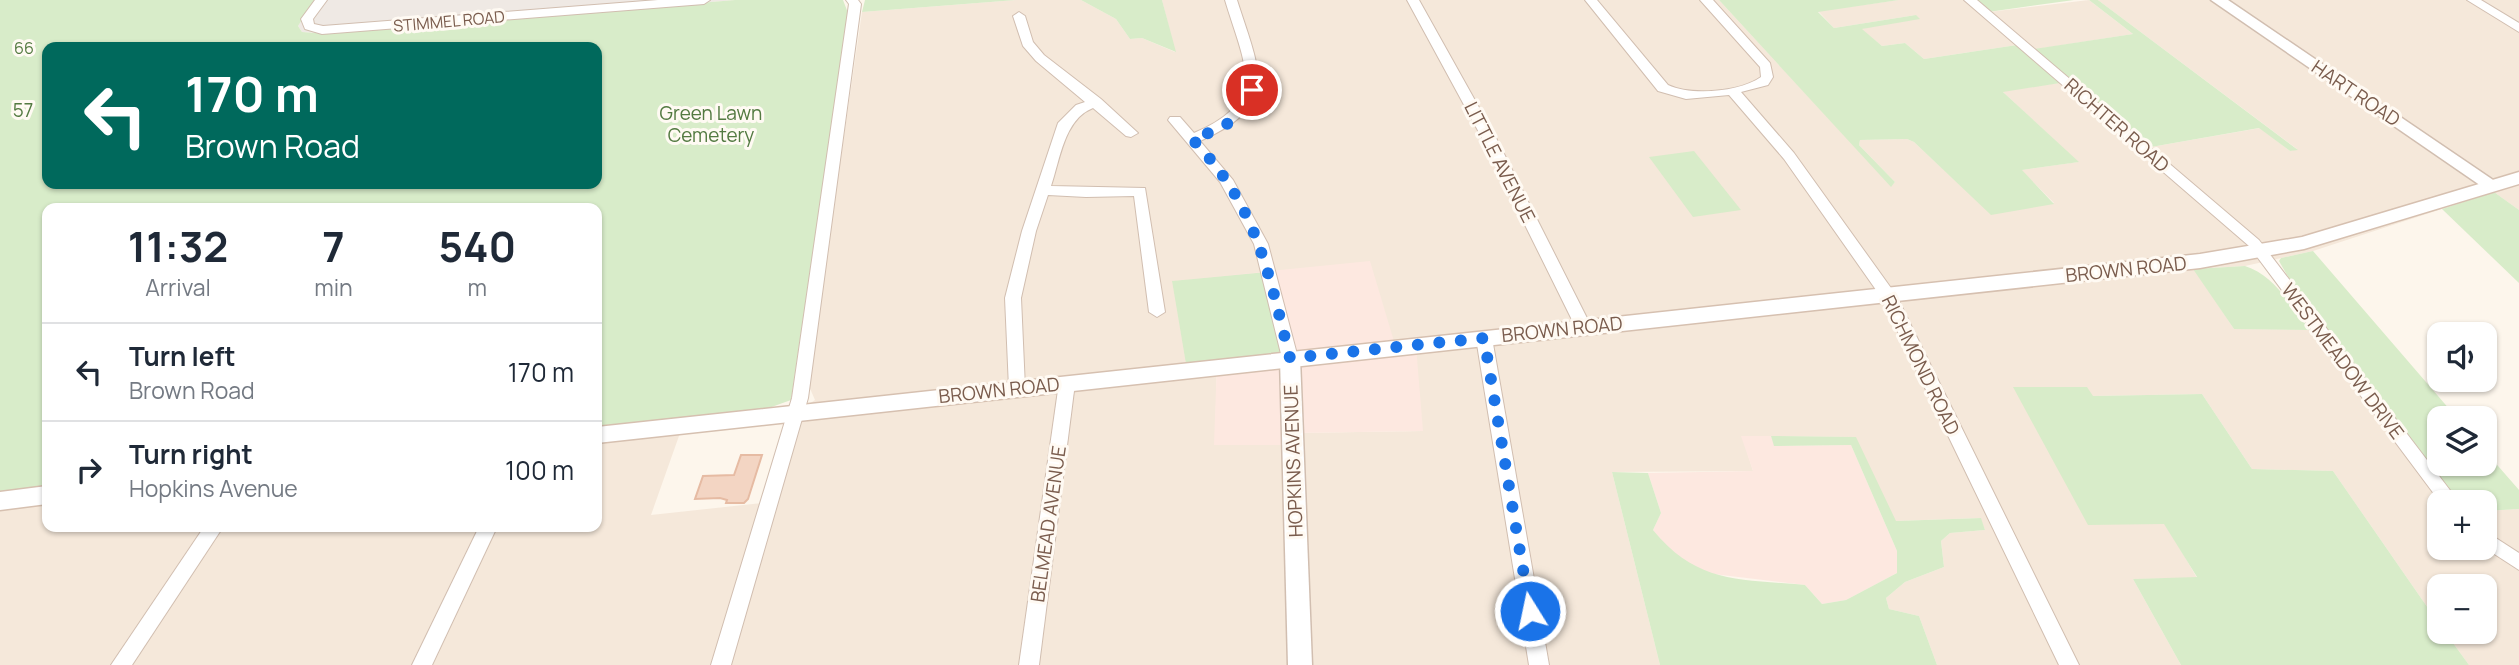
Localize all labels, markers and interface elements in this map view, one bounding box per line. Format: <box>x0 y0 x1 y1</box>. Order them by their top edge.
street label: STIMMEL ROAD <box>392 5 506 37</box>
park label: 66 <box>14 37 34 59</box>
street label: HART ROAD <box>2307 54 2405 132</box>
text: 170 m <box>185 60 319 127</box>
pin <box>1222 60 1282 120</box>
icon: left <box>70 70 161 161</box>
icon: arrive <box>1233 71 1271 109</box>
street label: RICHTER ROAD <box>2059 72 2175 178</box>
park label: 57 <box>13 97 33 123</box>
street label: LITTLE AVENUE <box>1458 97 1542 227</box>
park label: Green Lawn Cemetery <box>660 100 762 148</box>
text: Brown Road <box>185 124 360 168</box>
text: 11:32 <box>128 217 228 275</box>
text: 7 <box>322 217 345 275</box>
text: 540 <box>438 217 516 275</box>
street label: BROWN ROAD <box>2064 250 2188 288</box>
text: Arrival <box>145 271 211 303</box>
text: min <box>314 271 353 303</box>
text: m <box>468 271 487 303</box>
street label: WESTMEADOW DRIVE <box>2276 278 2410 444</box>
street label: RICHMOND ROAD <box>1876 291 1966 439</box>
street label: BROWN ROAD <box>1500 310 1624 348</box>
map controls <box>2427 322 2497 644</box>
button: sound <box>2427 322 2497 392</box>
text: Turn left <box>129 338 236 374</box>
icon: left <box>70 353 108 391</box>
text: 170 m <box>508 354 574 390</box>
street label: BROWN ROAD <box>937 371 1061 409</box>
text: Brown Road <box>129 374 255 406</box>
street label: HOPKINS AVENUE <box>1277 384 1309 538</box>
button: layers <box>2427 406 2497 476</box>
text: Turn right <box>129 436 253 472</box>
street label: BELMEAD AVENUE <box>1024 444 1072 604</box>
icon: right <box>70 451 108 489</box>
text: 100 m <box>505 452 574 488</box>
text: Hopkins Avenue <box>129 472 298 504</box>
button: + <box>2427 490 2497 560</box>
position arrow <box>1493 574 1567 648</box>
button: − <box>2427 574 2497 644</box>

